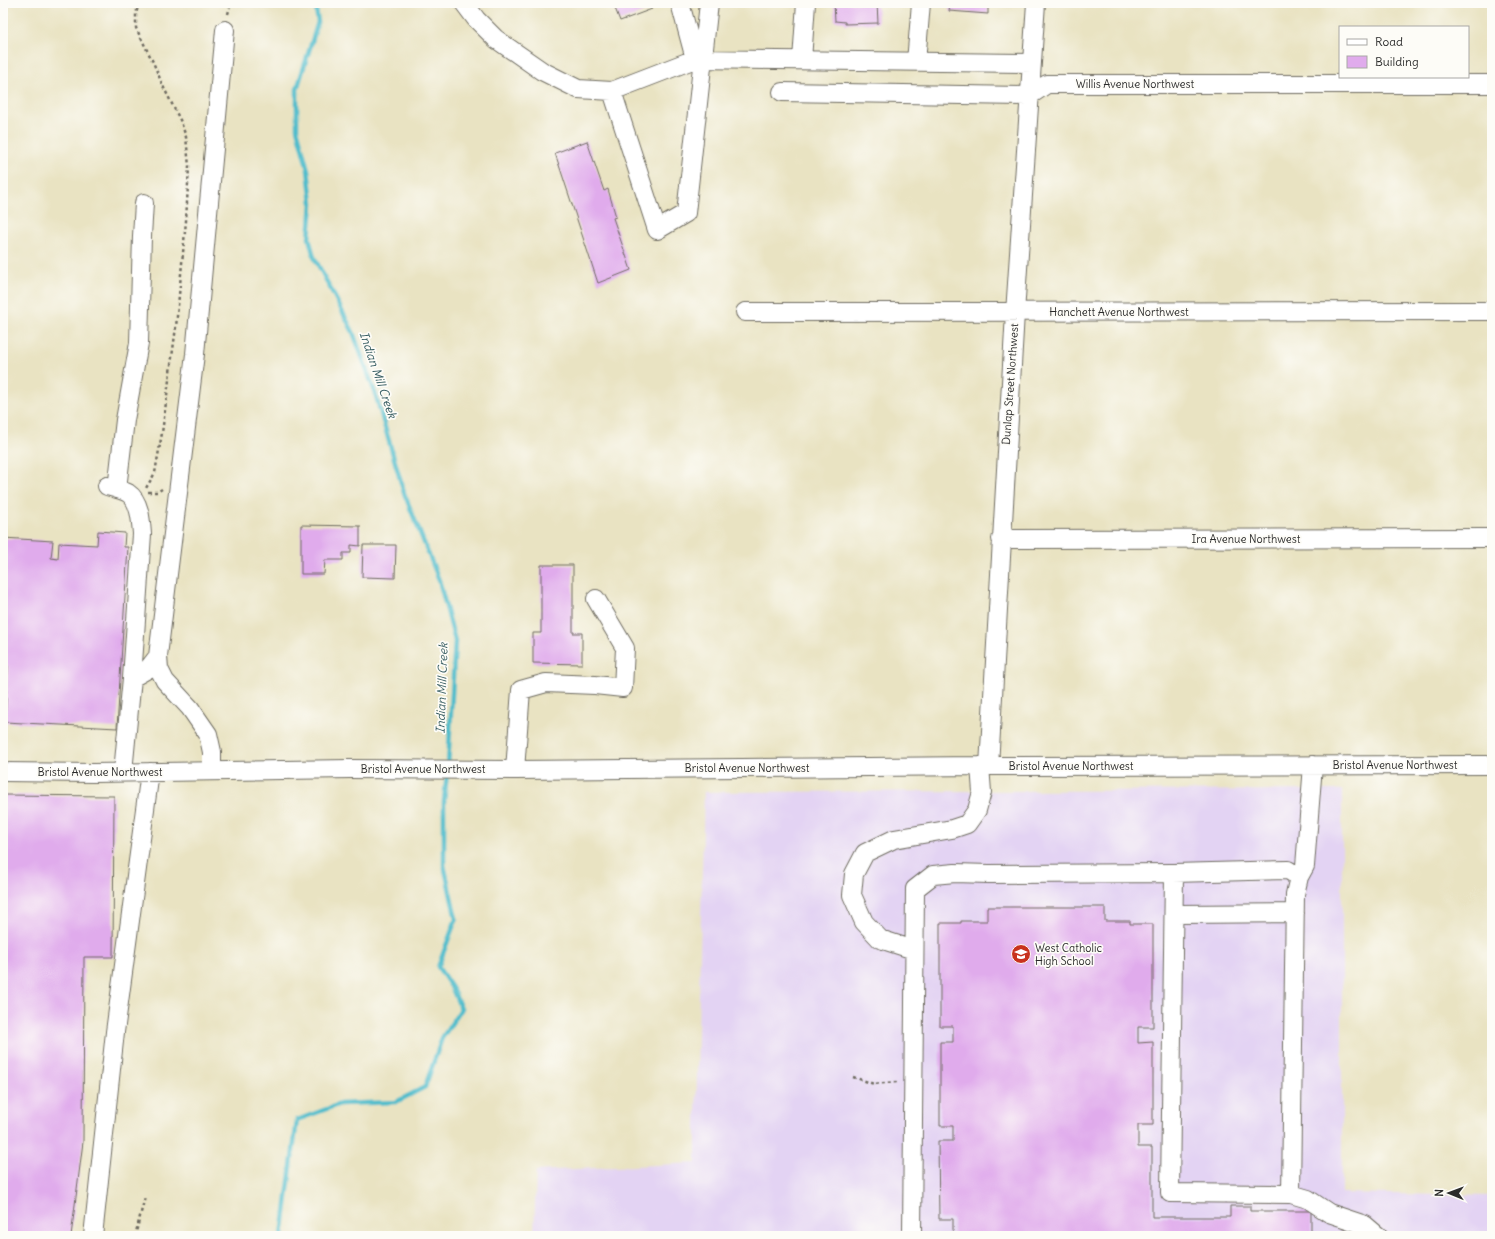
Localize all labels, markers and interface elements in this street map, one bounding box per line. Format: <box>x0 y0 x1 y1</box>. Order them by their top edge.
legend <box>1339 26 1469 78</box>
text: Road <box>1375 34 1403 49</box>
text: Building <box>1375 54 1419 69</box>
street label: Willis Avenue Northwest <box>1076 77 1194 91</box>
street label: Hanchett Avenue Northwest <box>1049 305 1189 319</box>
street label: Dunlap Street Northwest <box>999 323 1021 445</box>
water label: Indian Mill Creek <box>357 330 401 421</box>
street label: Ira Avenue Northwest <box>1192 532 1301 546</box>
water label: Indian Mill Creek <box>432 642 451 733</box>
street label: Bristol Avenue Northwest <box>1332 758 1458 772</box>
street label: Bristol Avenue Northwest <box>1008 759 1134 773</box>
street label: Bristol Avenue Northwest <box>684 761 810 775</box>
street label: Bristol Avenue Northwest <box>360 762 486 776</box>
street label: Bristol Avenue Northwest <box>37 765 163 779</box>
place label: West Catholic High School <box>1035 941 1102 968</box>
school or university icon: West Catholic High School <box>1010 943 1032 965</box>
north arrow <box>1429 1173 1469 1213</box>
text: N <box>1432 1189 1446 1197</box>

